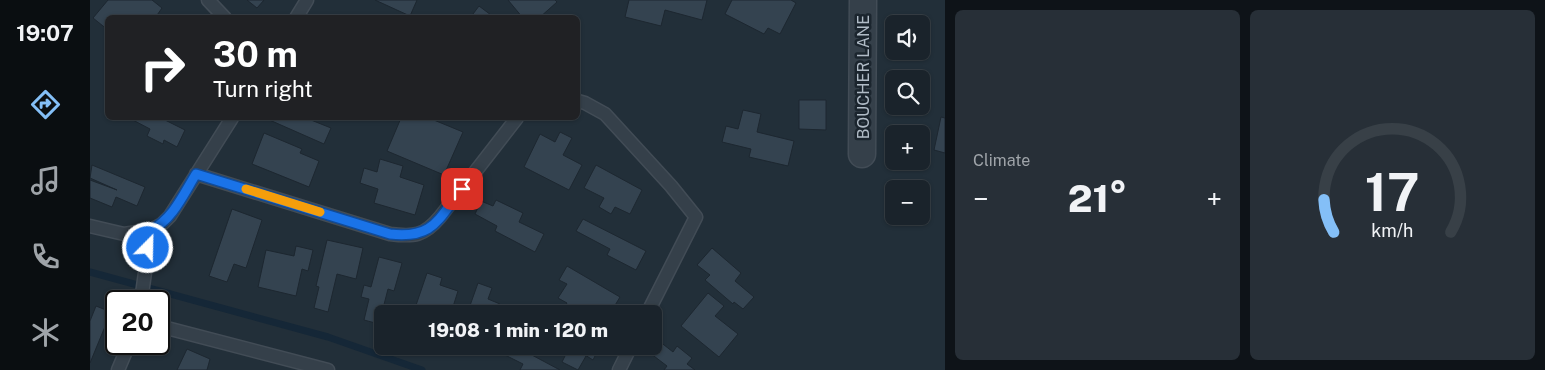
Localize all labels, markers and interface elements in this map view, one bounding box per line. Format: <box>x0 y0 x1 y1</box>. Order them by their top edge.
street label: BOUCHER LANE <box>854 15 873 139</box>
map controls <box>885 15 930 225</box>
button: sound <box>885 15 930 60</box>
text: 19:07 <box>16 20 74 46</box>
text: 30 m <box>213 34 298 75</box>
icon: right <box>130 35 195 100</box>
button: search <box>885 70 930 115</box>
text: Turn right <box>213 76 313 102</box>
icon: directions <box>28 87 63 122</box>
button: + <box>885 125 930 170</box>
text: Climate <box>973 151 1030 170</box>
text: 17 <box>1365 162 1420 223</box>
icon: music <box>28 163 63 198</box>
pin <box>441 168 483 210</box>
icon: arrive <box>448 175 476 203</box>
text: 21° <box>1068 176 1127 221</box>
button: − <box>885 180 930 225</box>
text: − <box>973 182 989 215</box>
text: + <box>1206 182 1222 215</box>
text: km/h <box>1371 220 1414 241</box>
position arrow <box>121 221 173 273</box>
icon: phone <box>28 239 63 274</box>
speed limit sign: 20 <box>105 290 170 355</box>
icon: climate <box>28 315 63 350</box>
text: 19:08 · 1 min · 120 m <box>428 319 608 341</box>

